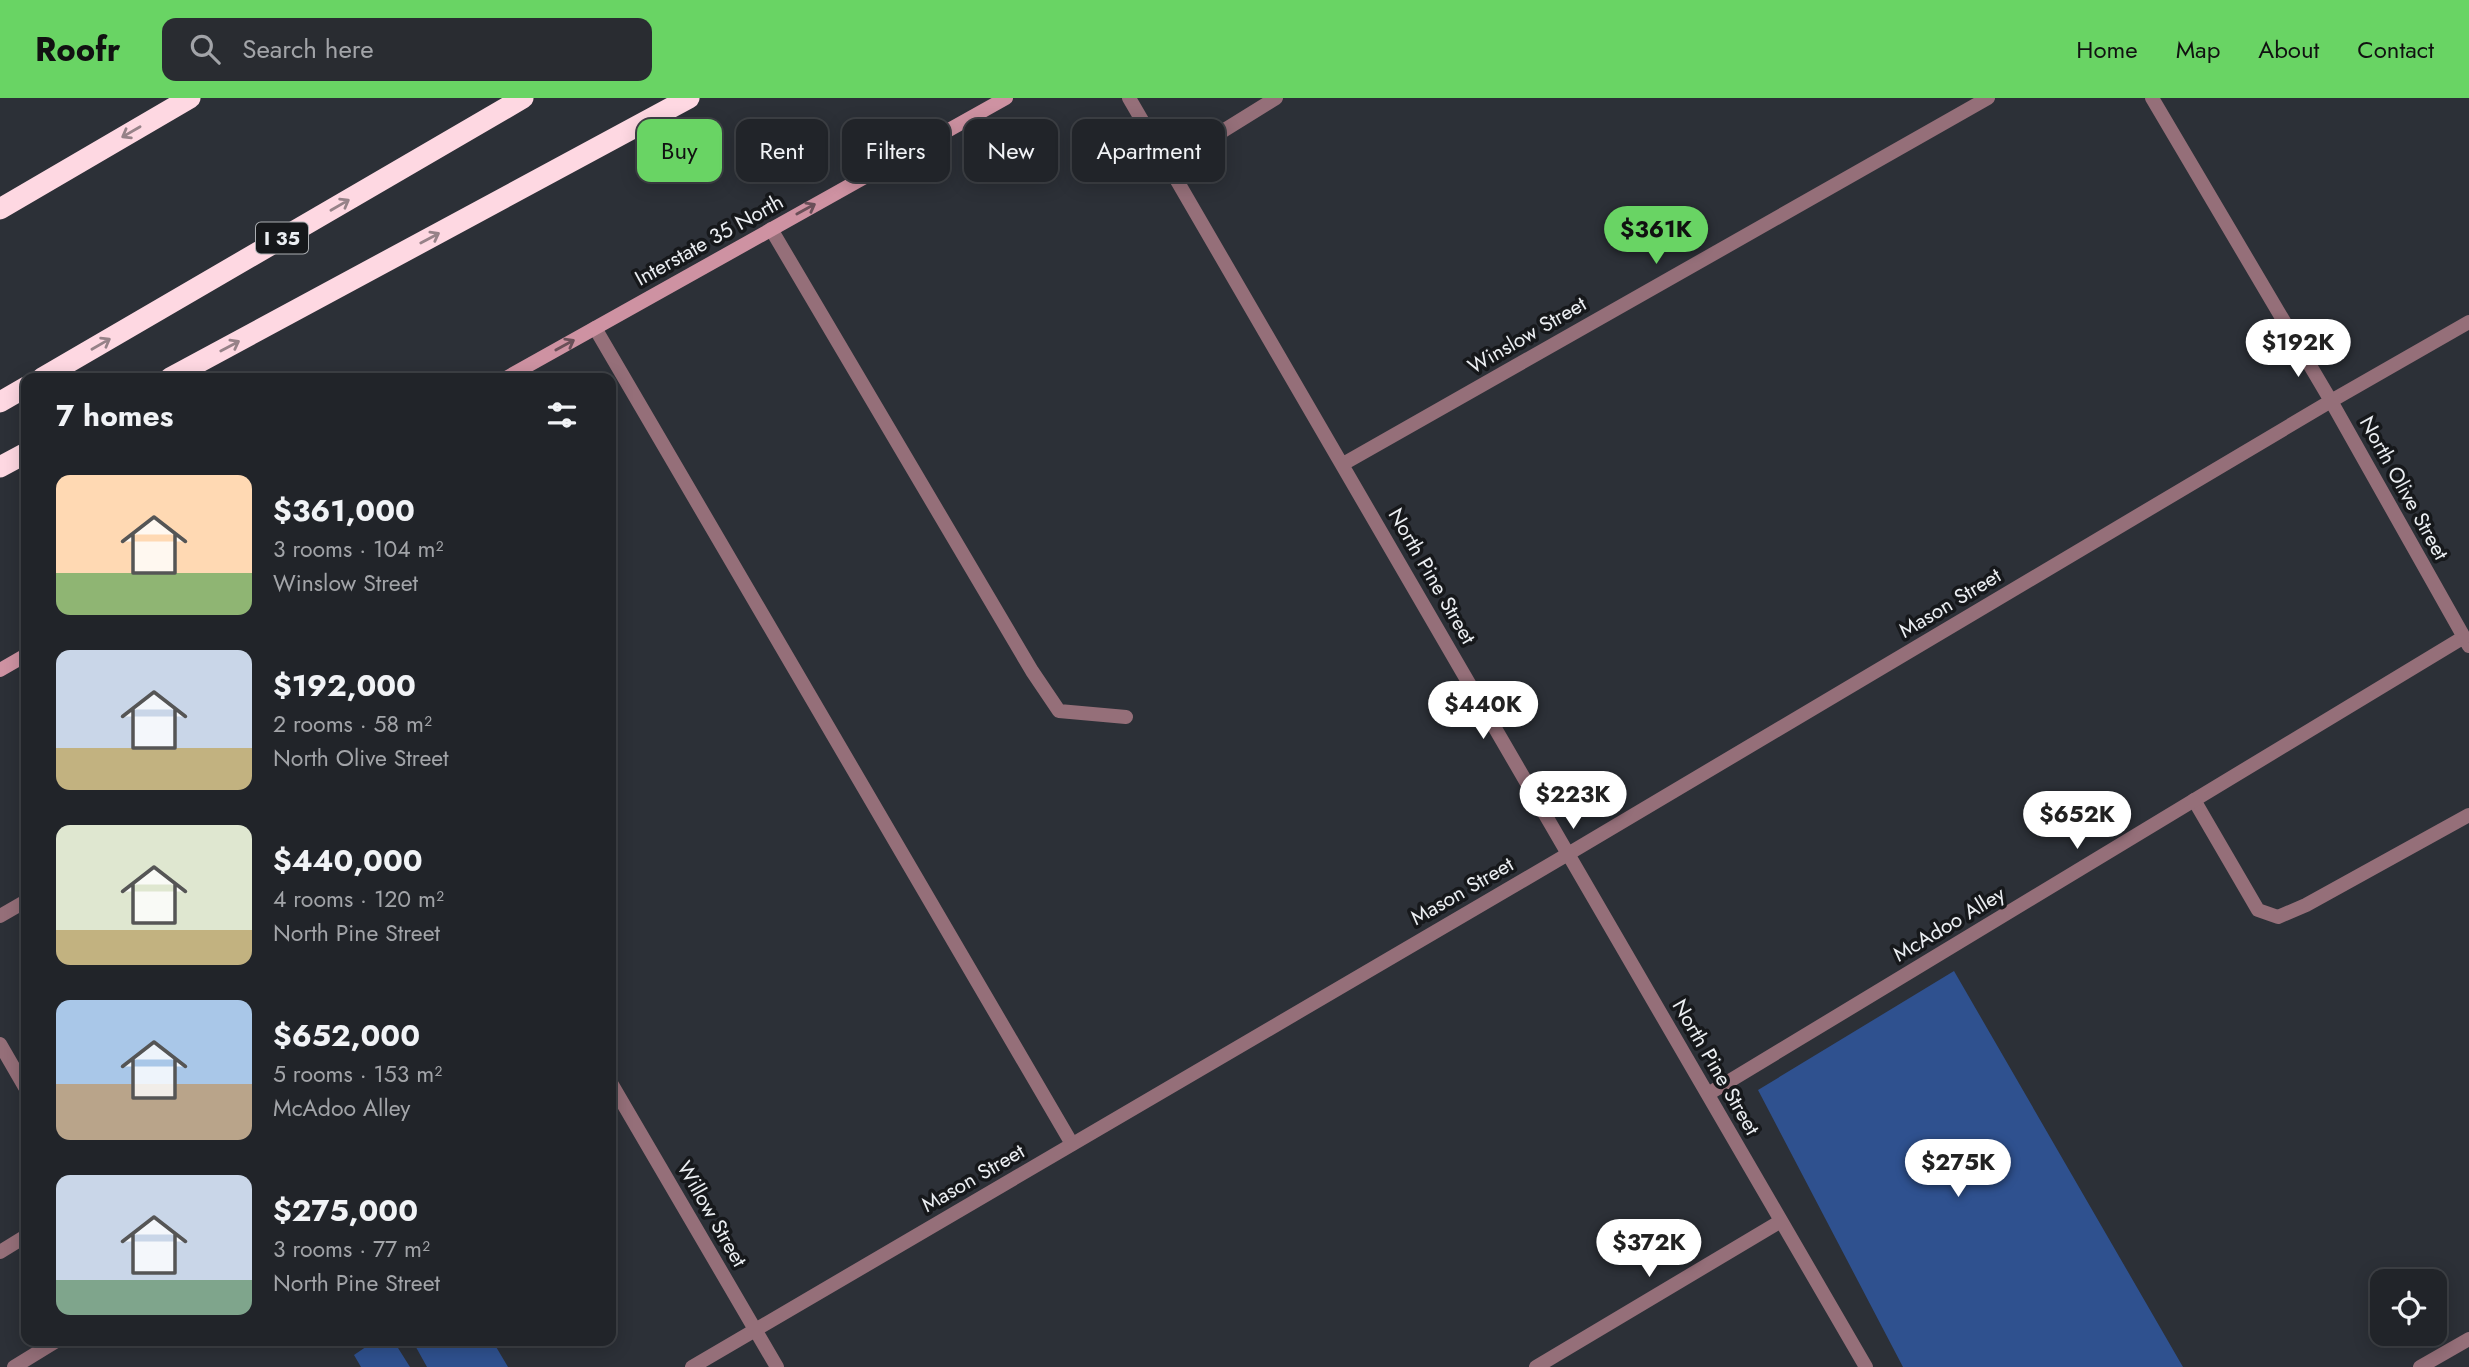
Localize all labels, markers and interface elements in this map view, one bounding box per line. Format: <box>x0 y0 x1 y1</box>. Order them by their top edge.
search box <box>162 18 652 81</box>
text: Roofr <box>35 26 120 73</box>
icon: search <box>186 30 224 68</box>
text: Search here <box>242 30 374 68</box>
text: Home <box>2076 32 2138 67</box>
text: Map <box>2176 32 2220 67</box>
text: About <box>2258 32 2319 67</box>
text: Contact <box>2357 32 2434 67</box>
chip: Buy <box>637 119 722 182</box>
chip: Rent <box>736 119 828 182</box>
chip: Filters <box>842 119 950 182</box>
chip: New <box>964 119 1058 182</box>
chip: Apartment <box>1072 119 1225 182</box>
one-way arrow <box>121 126 141 140</box>
street label: Interstate 35 North <box>629 187 789 293</box>
one-way arrow <box>329 198 349 212</box>
one-way arrow <box>796 202 816 216</box>
pin: $361K <box>1607 206 1705 266</box>
text: $361K <box>1620 212 1692 246</box>
road number: I 35 <box>256 222 308 254</box>
one-way arrow <box>419 231 440 244</box>
street label: Winslow Street <box>1462 289 1592 381</box>
pin: $192K <box>2249 320 2347 379</box>
text: $192K <box>2262 325 2334 359</box>
one-way arrow <box>90 337 110 351</box>
one-way arrow <box>219 338 239 352</box>
one-way arrow <box>554 338 575 351</box>
text: 7 homes <box>56 394 173 437</box>
icon: filters <box>543 396 581 434</box>
street label: North Olive Street <box>2352 411 2456 565</box>
text: $361,000 <box>273 489 415 532</box>
street label: North Pine Street <box>1381 502 1483 650</box>
icon: home <box>112 503 196 587</box>
text: 3 rooms · 104 m² <box>273 532 443 566</box>
street label: Mason Street <box>1893 561 2007 645</box>
text: Winslow Street <box>273 566 418 600</box>
text: $192,000 <box>273 664 416 707</box>
icon: home <box>112 678 196 762</box>
pin: $440K <box>1434 682 1532 741</box>
text: $440K <box>1444 687 1522 721</box>
text: 2 rooms · 58 m² <box>273 707 432 741</box>
text: North Olive Street <box>273 741 449 775</box>
pin: $223K <box>1524 772 1622 831</box>
text: $223K <box>1536 777 1610 811</box>
pin: $652K <box>2028 792 2126 851</box>
text: $652K <box>2039 797 2115 831</box>
text: $440,000 <box>273 839 423 882</box>
street label: Mason Street <box>1405 849 1519 933</box>
icon: home <box>112 853 196 937</box>
street label: McAdoo Alley <box>1888 878 2011 969</box>
text: 4 rooms · 120 m² <box>273 882 444 916</box>
text: North Pine Street <box>273 916 440 950</box>
street label: North Pine Street <box>1665 993 1767 1141</box>
text: $652,000 <box>273 1014 420 1057</box>
icon: home <box>112 1028 196 1112</box>
text: 5 rooms · 153 m² <box>273 1057 442 1091</box>
text: McAdoo Alley <box>273 1091 410 1125</box>
street label: Mason Street <box>916 1136 1030 1220</box>
pin: $275K <box>1909 1140 2007 1199</box>
text: $275K <box>1921 1145 1995 1179</box>
street label: Willow Street <box>670 1156 754 1272</box>
text: $275,000 <box>273 1189 418 1232</box>
icon: home <box>112 1203 196 1287</box>
pin: $372K <box>1600 1220 1698 1279</box>
text: $372K <box>1612 1225 1686 1259</box>
text: 3 rooms · 77 m² <box>273 1232 430 1266</box>
text: North Pine Street <box>273 1266 440 1300</box>
map controls <box>2370 1269 2447 1346</box>
button: locate <box>2370 1269 2447 1346</box>

